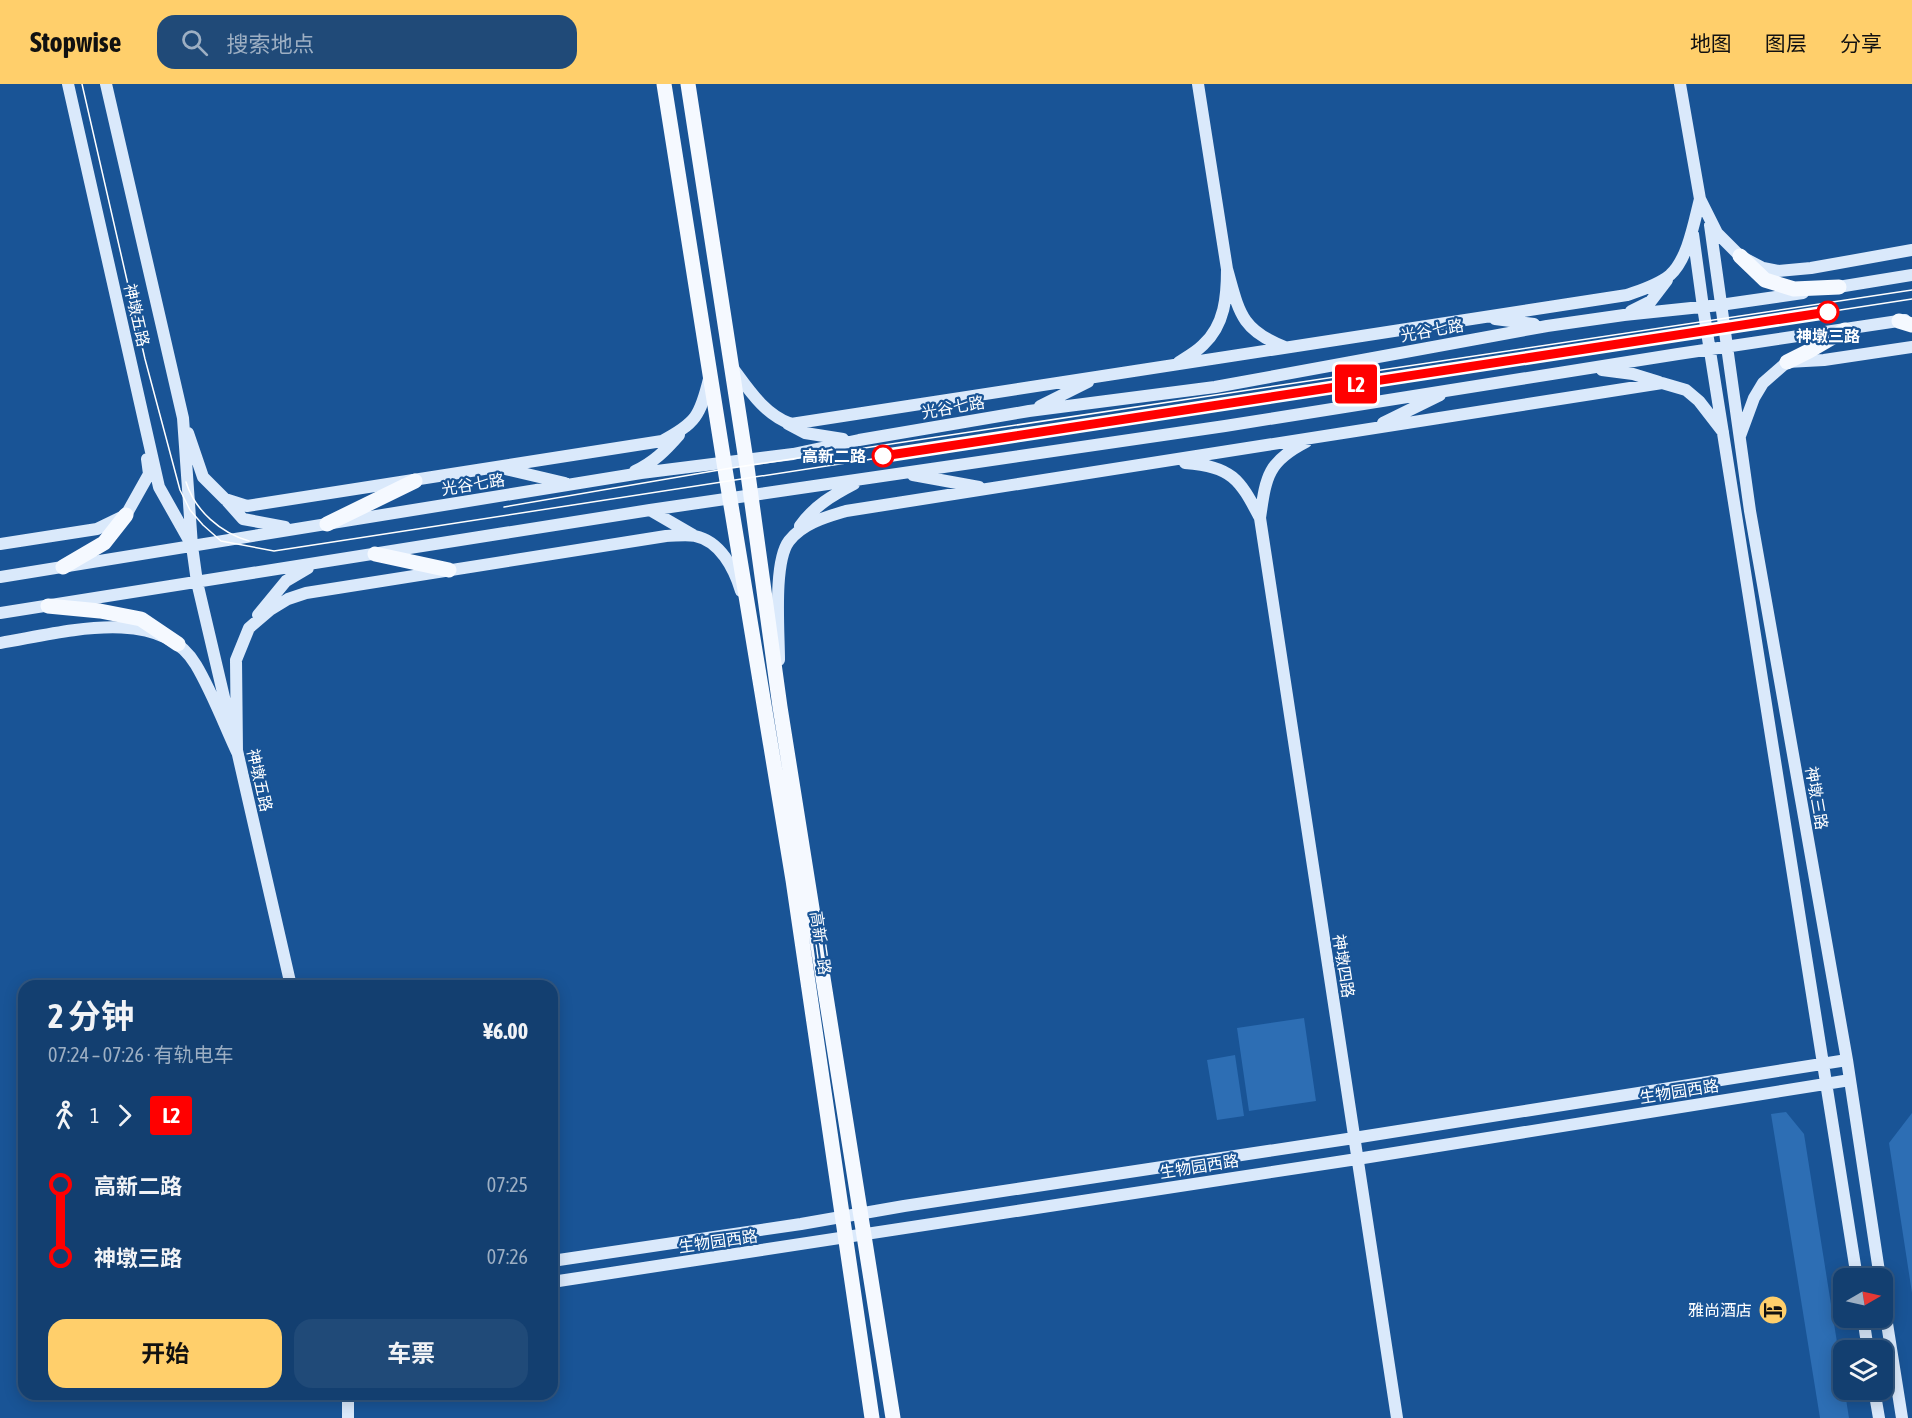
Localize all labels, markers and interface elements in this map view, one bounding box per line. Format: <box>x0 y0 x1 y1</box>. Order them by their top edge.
search box <box>157 15 577 69</box>
text: Stopwise <box>30 26 121 58</box>
icon: search <box>178 26 211 59</box>
text: 搜索地点 <box>226 31 314 57</box>
text: 地图 <box>1690 31 1732 55</box>
text: 图层 <box>1765 31 1807 55</box>
text: 分享 <box>1840 31 1882 55</box>
street label: 神墩五路 <box>121 282 153 348</box>
marker: 神墩三路 <box>1817 301 1839 323</box>
street label: 光谷七路 <box>1399 316 1465 344</box>
place label: 神墩三路 <box>1796 327 1860 345</box>
line badge: L2 <box>1329 364 1383 404</box>
text: L2 <box>1347 372 1365 396</box>
street label: 光谷七路 <box>920 393 986 421</box>
marker: 高新二路 <box>872 445 894 467</box>
place label: 高新二路 <box>802 447 866 465</box>
street label: 光谷七路 <box>440 470 506 498</box>
street label: 神墩五路 <box>244 747 276 813</box>
street label: 神墩三路 <box>1803 765 1831 831</box>
street label: 高新二路 <box>808 910 834 976</box>
street label: 神墩四路 <box>1330 933 1358 999</box>
text: 2 分钟 <box>48 997 134 1035</box>
text: ¥6.00 <box>483 1018 528 1044</box>
text: 07:24 – 07:26 · 有轨电车 <box>48 1043 234 1066</box>
street label: 生物园西路 <box>1638 1076 1720 1106</box>
icon: walk <box>48 1099 81 1132</box>
icon: forward <box>108 1099 141 1132</box>
text: L2 <box>162 1103 180 1127</box>
text: 1 <box>90 1104 99 1127</box>
street label: 生物园西路 <box>1158 1151 1240 1181</box>
text: 高新二路 <box>94 1173 182 1199</box>
text: 07:25 <box>487 1173 528 1196</box>
street label: 生物园西路 <box>677 1227 759 1255</box>
text: 神墩三路 <box>94 1245 182 1271</box>
text: 07:26 <box>487 1245 528 1268</box>
north arrow <box>1833 1268 1893 1328</box>
map controls <box>1833 1268 1893 1400</box>
hotel icon: 雅尚酒店 <box>1757 1294 1789 1326</box>
place label: 雅尚酒店 <box>1688 1301 1752 1319</box>
button: 开始 <box>48 1319 282 1388</box>
button: 车票 <box>294 1319 528 1388</box>
button: layers <box>1833 1340 1893 1400</box>

